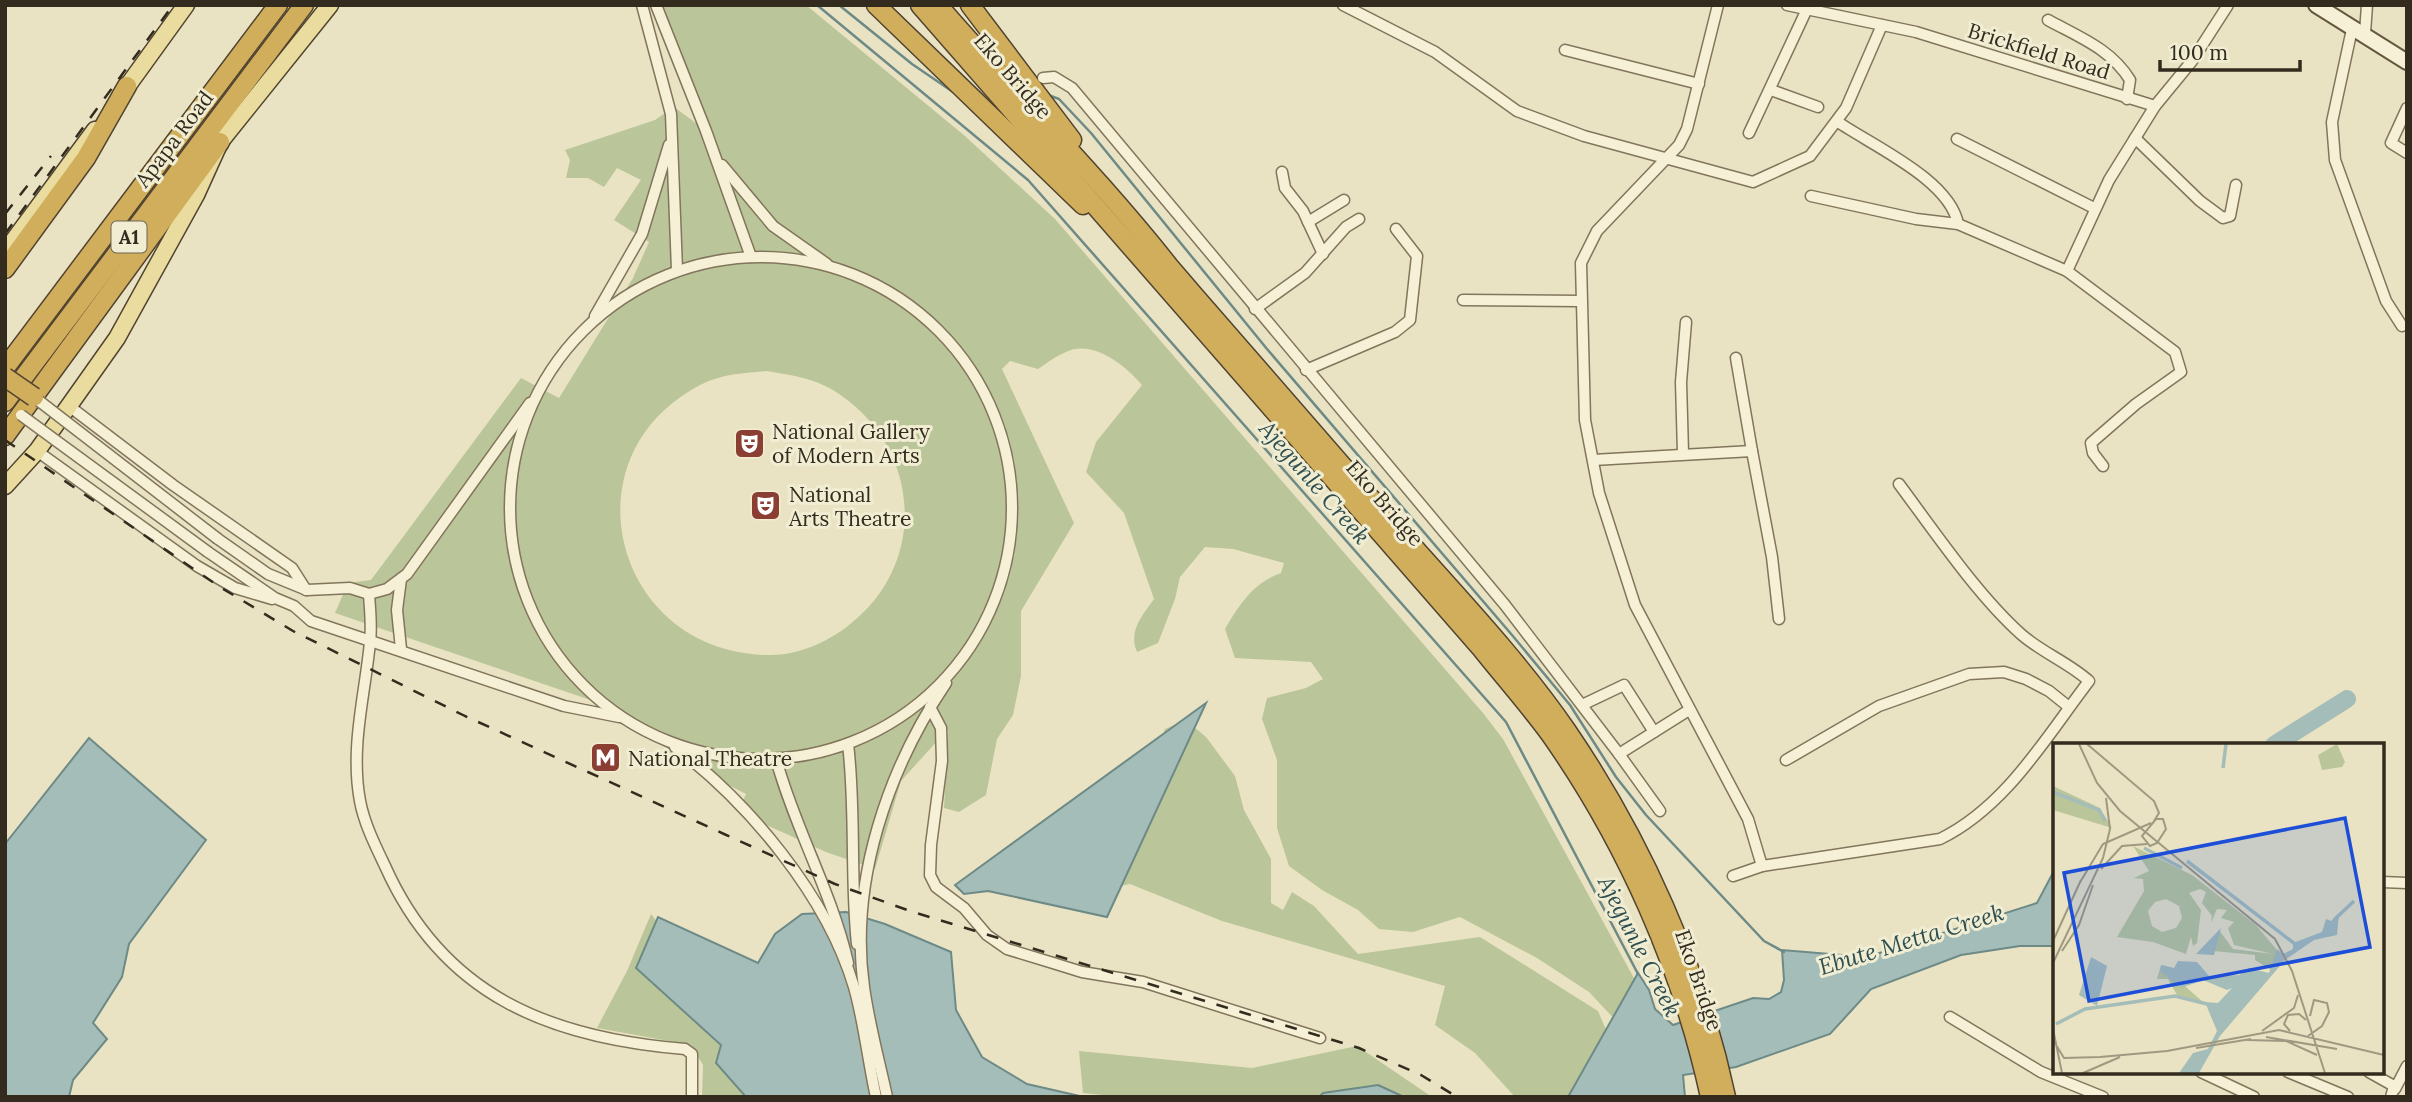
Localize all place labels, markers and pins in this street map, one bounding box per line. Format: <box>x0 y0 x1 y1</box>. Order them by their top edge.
place label: National Gallery of Modern Arts <box>772 418 930 469</box>
theatre icon: National Gallery of Modern Arts <box>732 426 766 460</box>
place label: National Arts Theatre <box>788 481 911 532</box>
theatre icon: National Arts Theatre <box>749 489 783 523</box>
metro station icon: National Theatre <box>588 741 622 775</box>
place label: National Theatre <box>628 745 792 772</box>

